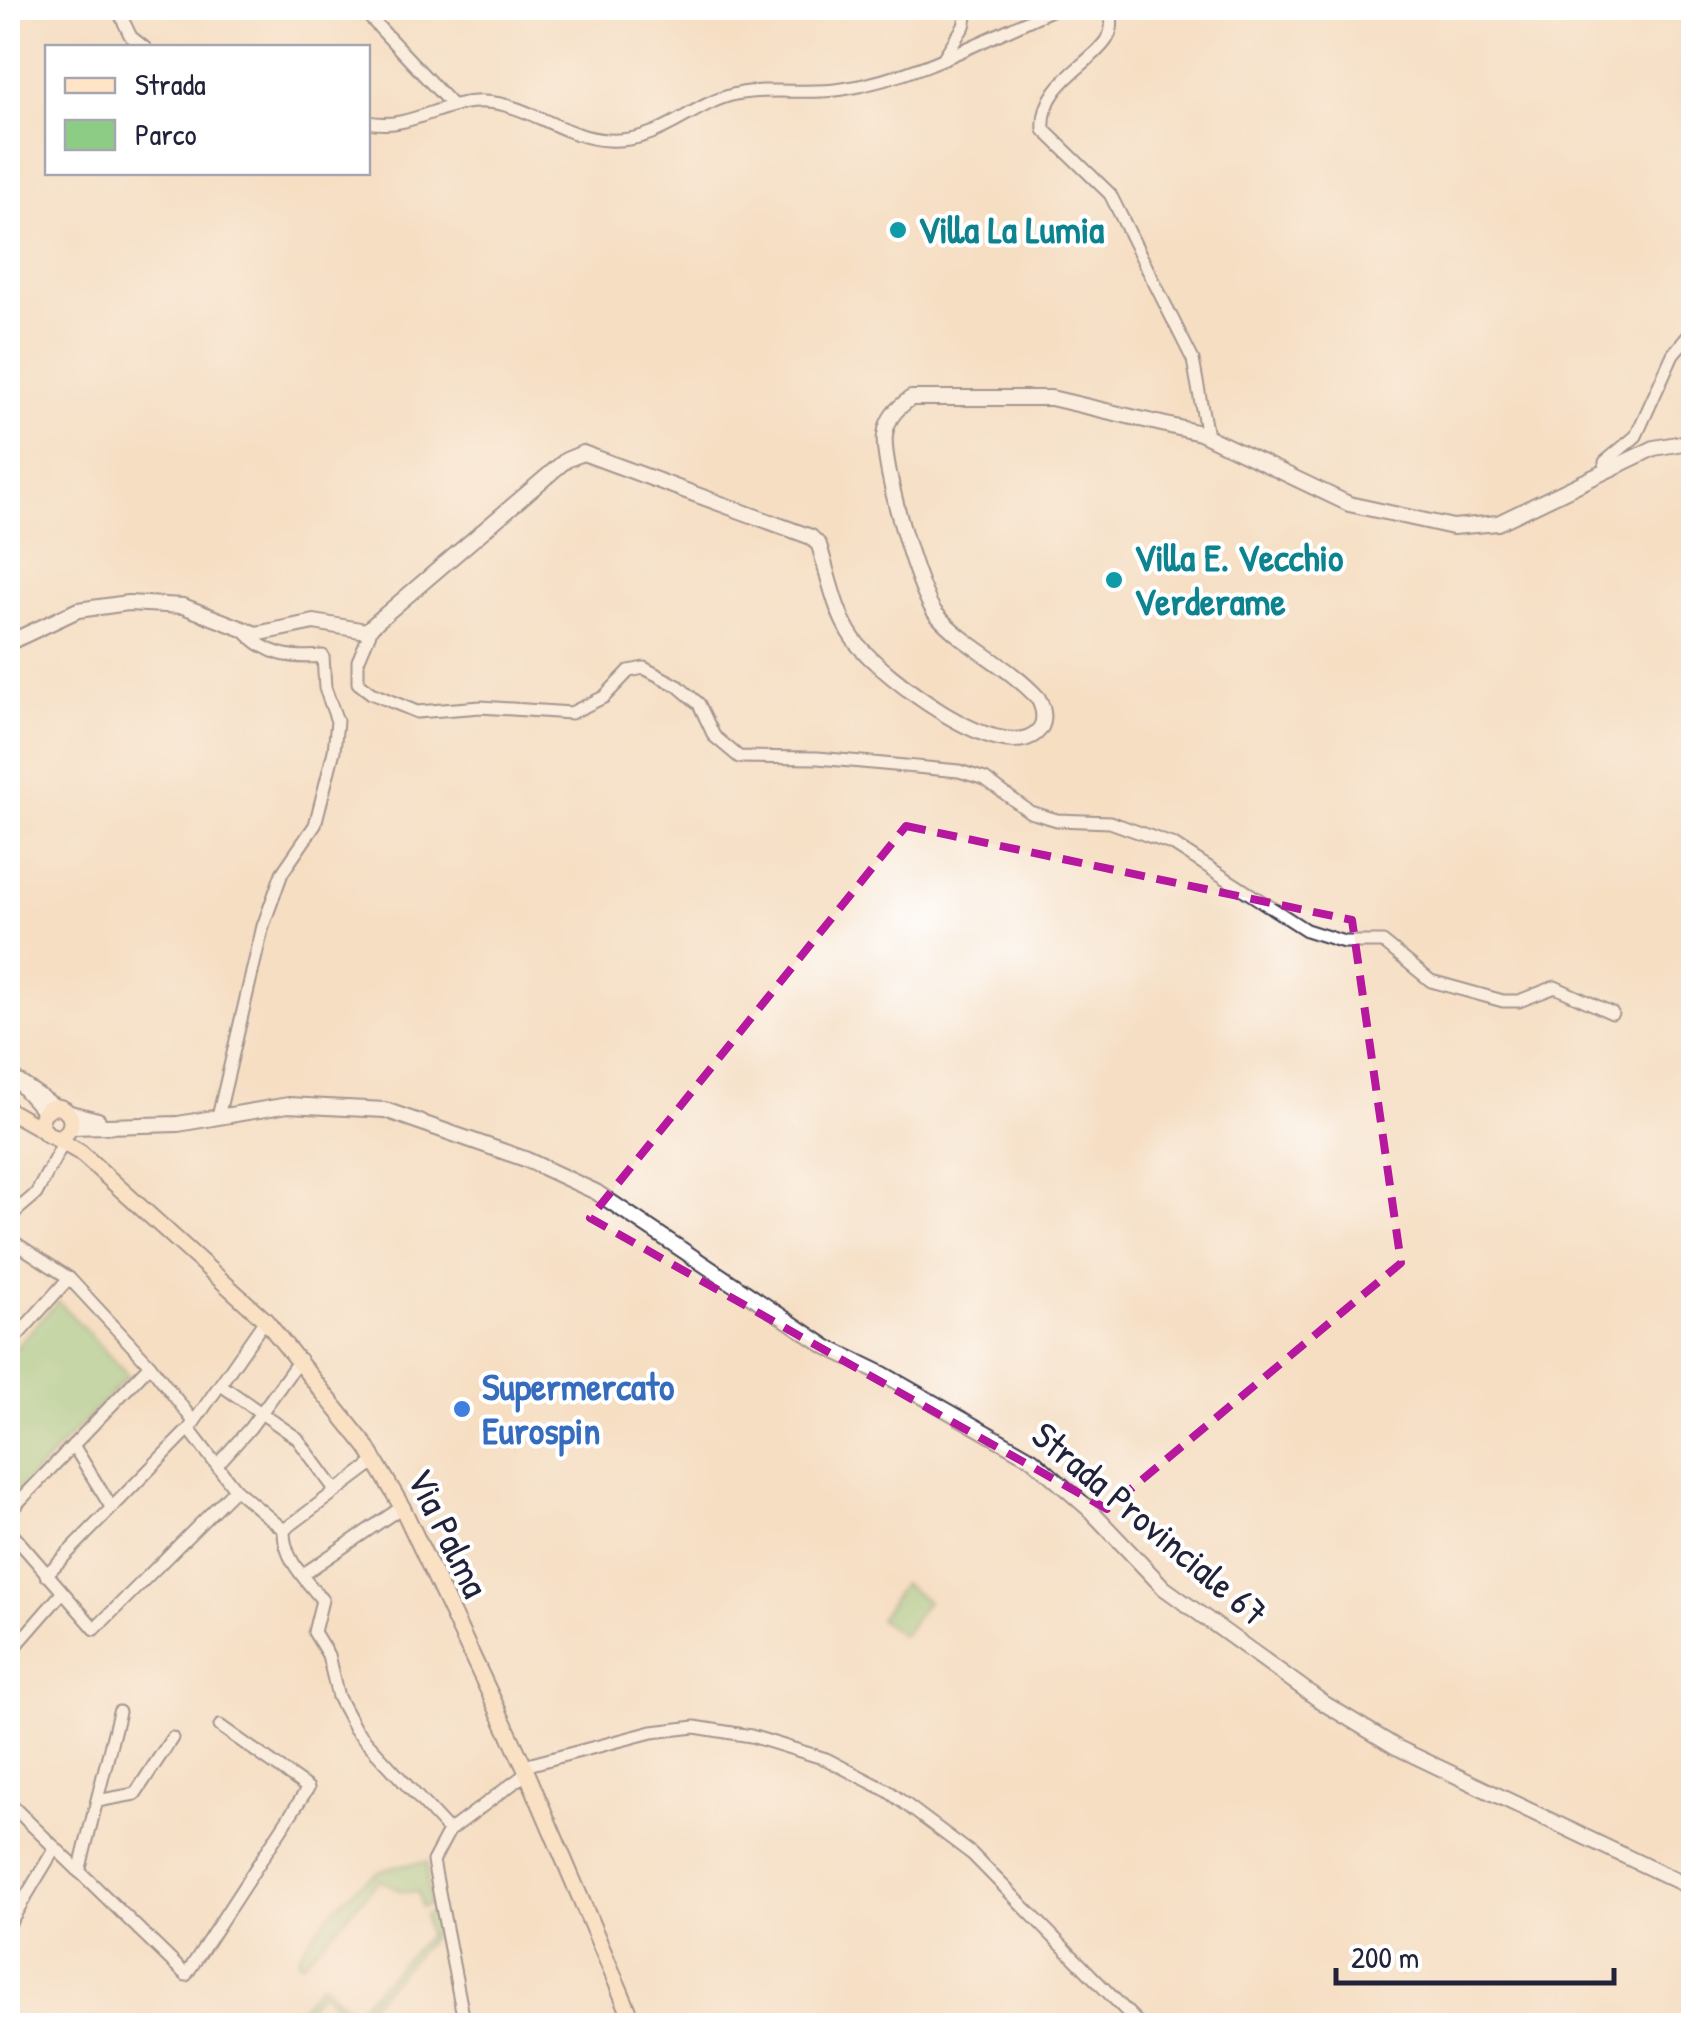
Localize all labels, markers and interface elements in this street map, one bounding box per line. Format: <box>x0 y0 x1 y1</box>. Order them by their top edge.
legend <box>45 45 370 175</box>
text: Strada <box>135 64 206 104</box>
text: Parco <box>135 114 196 154</box>
place label: Villa La Lumia <box>918 203 1104 255</box>
marker: Villa La Lumia <box>887 219 909 241</box>
place label: Villa E. Vecchio Verderame <box>1134 531 1344 627</box>
marker: Villa E. Vecchio Verderame <box>1103 569 1125 591</box>
place label: Supermercato Eurospin <box>482 1360 675 1457</box>
marker: Supermercato Eurospin <box>451 1398 473 1420</box>
street label: Strada Provinciale 67 <box>1021 1409 1280 1638</box>
street label: Via Palma <box>395 1459 502 1606</box>
scale bar <box>1336 1923 1614 1985</box>
text: 200 m <box>1351 1937 1419 1977</box>

